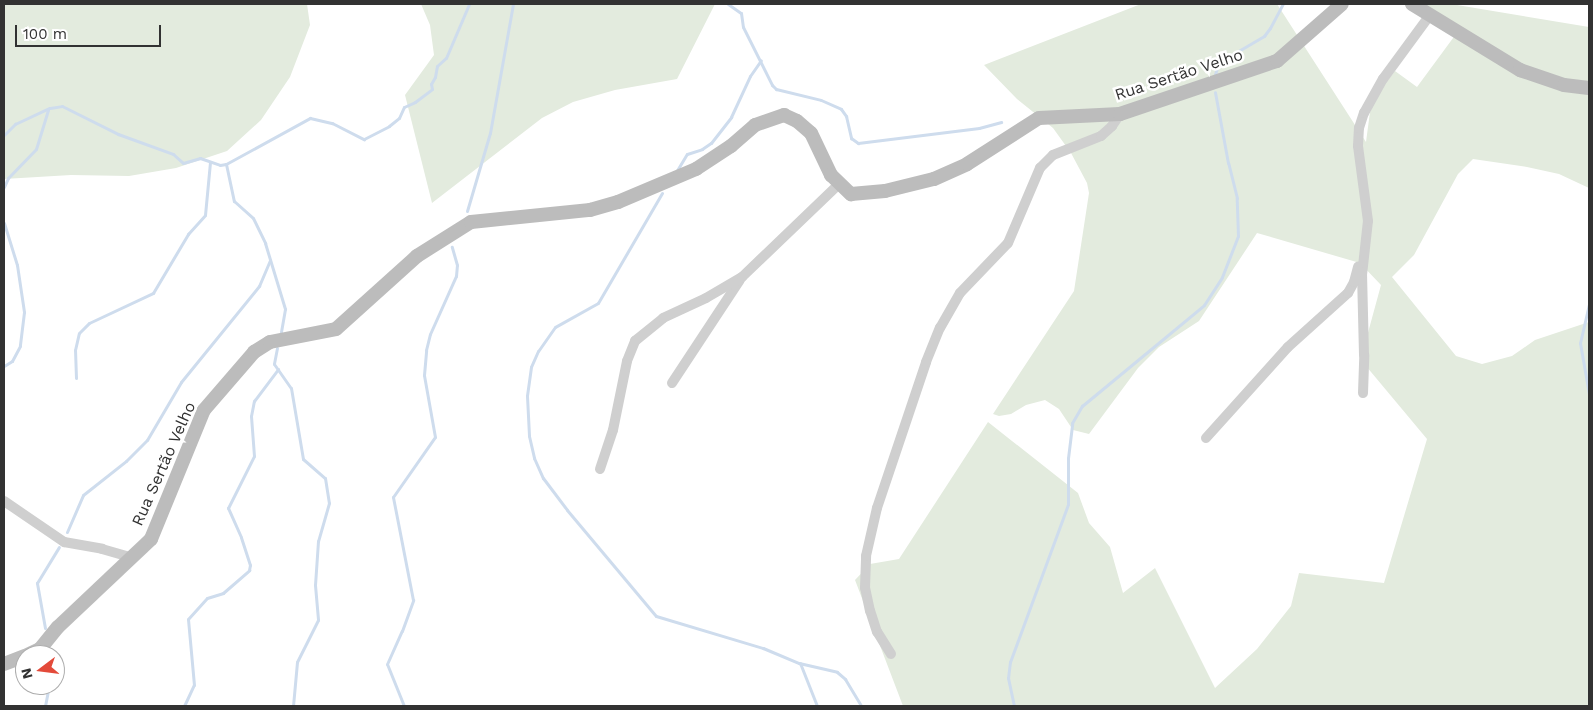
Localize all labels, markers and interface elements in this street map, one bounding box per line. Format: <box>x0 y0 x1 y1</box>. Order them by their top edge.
scale bar <box>18 15 164 47</box>
text: 100 m <box>23 25 67 43</box>
street label: Rua Sertão Velho <box>1112 45 1246 105</box>
street label: Rua Sertão Velho <box>128 399 200 529</box>
north arrow <box>15 645 65 695</box>
text: N <box>17 667 36 681</box>

